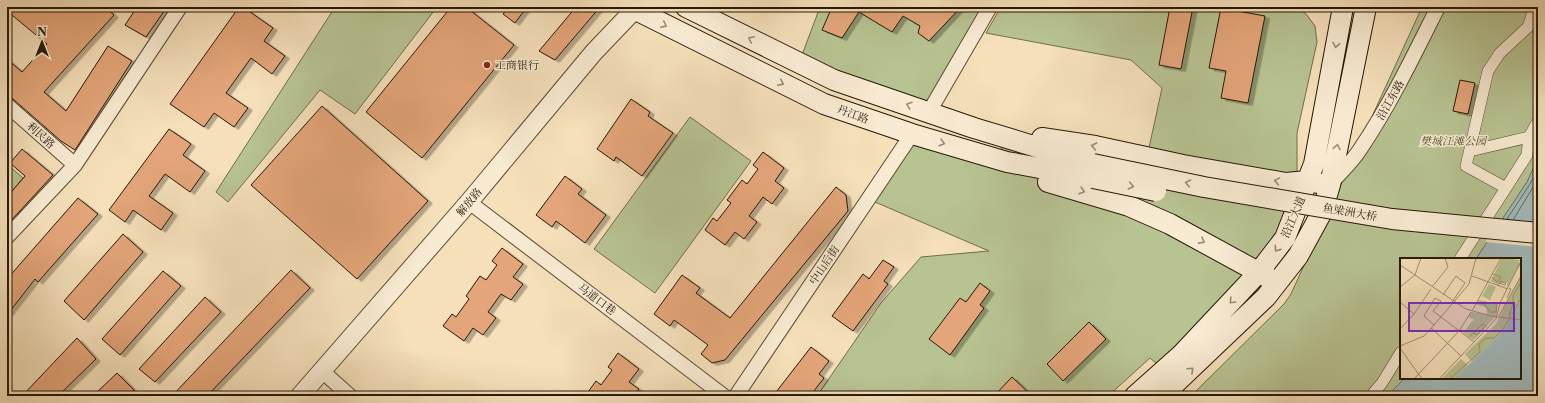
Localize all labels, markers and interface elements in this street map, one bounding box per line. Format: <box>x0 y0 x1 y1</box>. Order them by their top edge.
one-way arrow <box>660 20 668 28</box>
north arrow <box>22 22 62 62</box>
text: N <box>37 25 47 39</box>
one-way arrow <box>747 36 755 44</box>
one-way arrow <box>1332 42 1341 48</box>
place label: 工商银行 <box>495 58 539 72</box>
marker: 工商银行 <box>482 60 492 70</box>
street label: 沿江东路 <box>1373 77 1407 123</box>
one-way arrow <box>777 78 784 86</box>
street label: 丹江路 <box>835 102 871 126</box>
one-way arrow <box>905 102 912 110</box>
street label: 利民路 <box>24 119 58 151</box>
park label: 樊城江滩公园 <box>1420 134 1488 148</box>
one-way arrow <box>938 138 945 147</box>
one-way arrow <box>1091 142 1098 151</box>
one-way arrow <box>1333 144 1341 150</box>
one-way arrow <box>1274 177 1280 186</box>
one-way arrow <box>1185 180 1191 188</box>
one-way arrow <box>1128 181 1134 189</box>
street label: 解放路 <box>453 185 485 219</box>
one-way arrow <box>1078 186 1085 195</box>
street label: 沿江大道 <box>1278 194 1308 240</box>
street label: 鱼梁洲大桥 <box>1322 200 1378 224</box>
one-way arrow <box>1198 237 1205 244</box>
street label: 中山后街 <box>806 243 842 287</box>
one-way arrow <box>1275 245 1282 252</box>
inset map <box>1400 258 1521 379</box>
street label: 马道口巷 <box>575 280 619 318</box>
one-way arrow <box>1229 296 1237 304</box>
one-way arrow <box>1186 367 1193 374</box>

